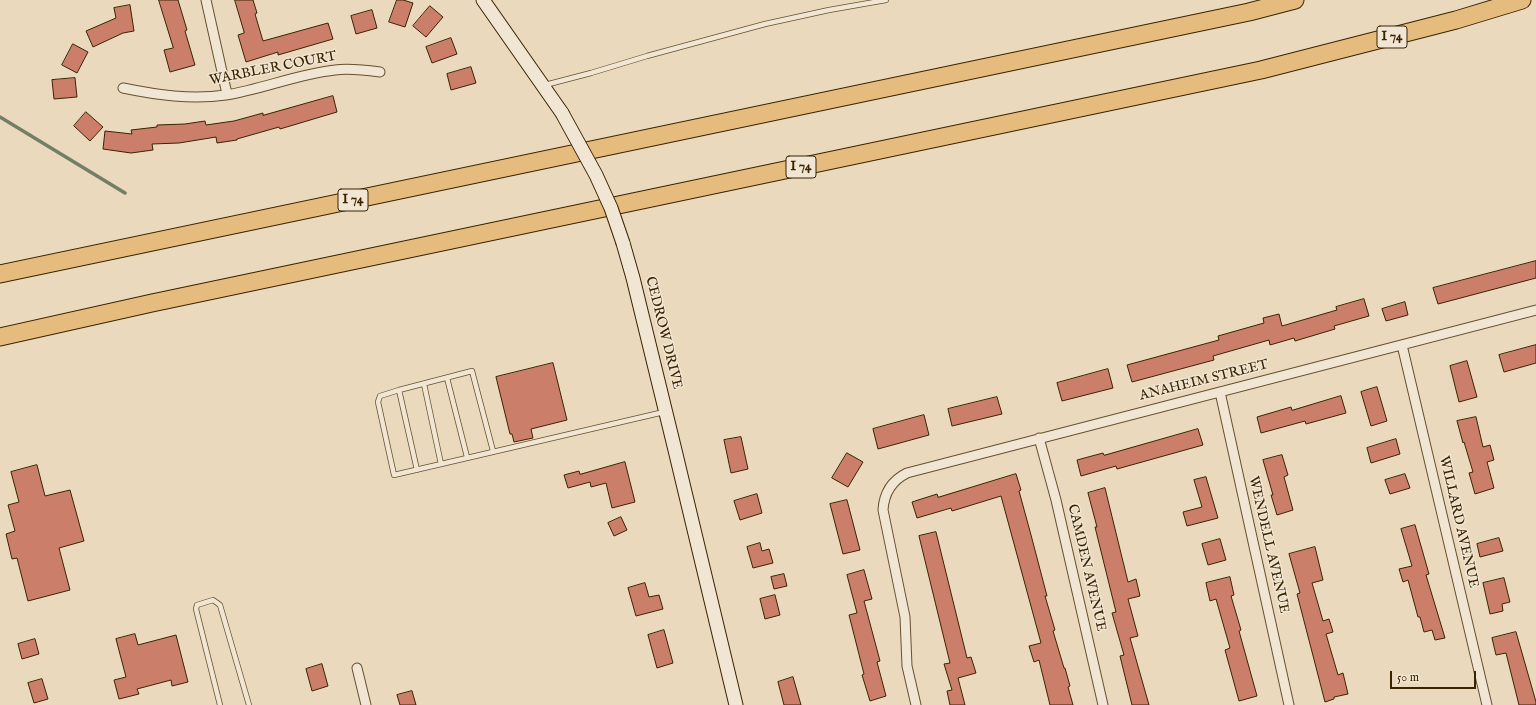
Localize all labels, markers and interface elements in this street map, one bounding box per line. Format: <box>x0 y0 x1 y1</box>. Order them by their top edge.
road number: I 74 <box>1377 26 1407 48</box>
street label: WARBLER COURT <box>208 48 338 90</box>
road number: I 74 <box>786 156 816 178</box>
road number: I 74 <box>338 189 368 211</box>
street label: CEDROW DRIVE <box>641 275 685 391</box>
street label: ANAHEIM STREET <box>1138 357 1270 405</box>
street label: WILLARD AVENUE <box>1435 454 1481 590</box>
street label: WENDELL AVENUE <box>1244 475 1292 615</box>
street label: CAMDEN AVENUE <box>1063 503 1109 633</box>
scale bar <box>1392 663 1478 689</box>
text: 50 m <box>1397 670 1419 685</box>

